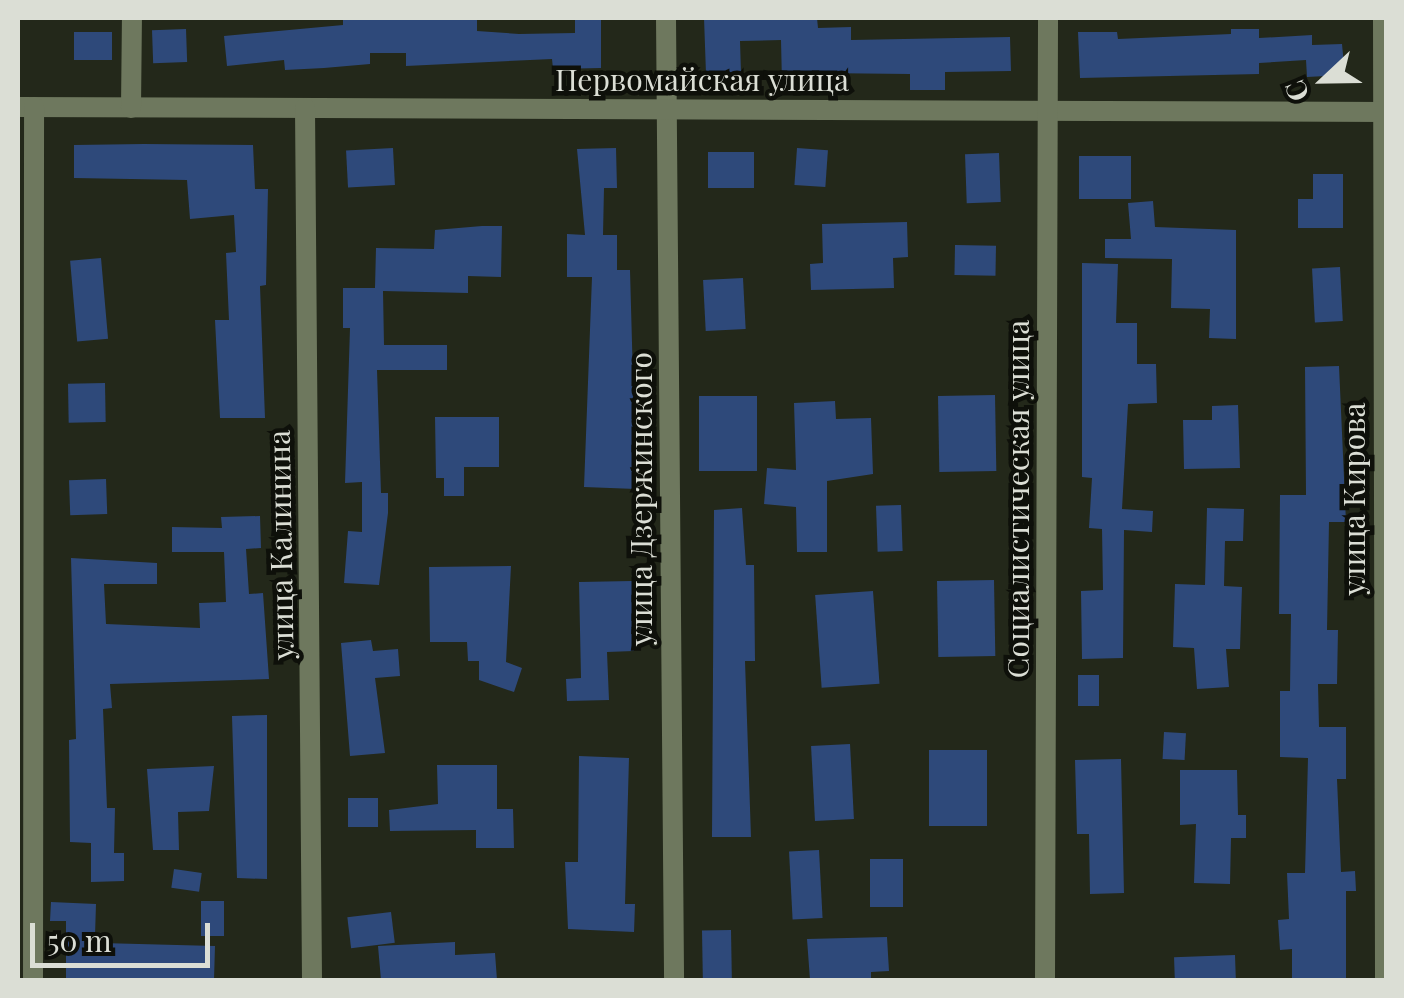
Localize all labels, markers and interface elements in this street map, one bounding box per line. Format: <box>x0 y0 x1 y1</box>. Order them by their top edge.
north arrow <box>1274 30 1374 130</box>
street label: Первомайская улица <box>555 61 849 97</box>
text: С <box>1275 75 1317 108</box>
street label: Социалистическая улица <box>999 320 1035 678</box>
street label: улица Дзержинского <box>622 352 658 646</box>
street label: улица Кирова <box>1335 403 1371 595</box>
street label: улица Калинина <box>260 430 300 660</box>
scale bar <box>35 903 215 965</box>
text: 50 m <box>47 920 112 960</box>

